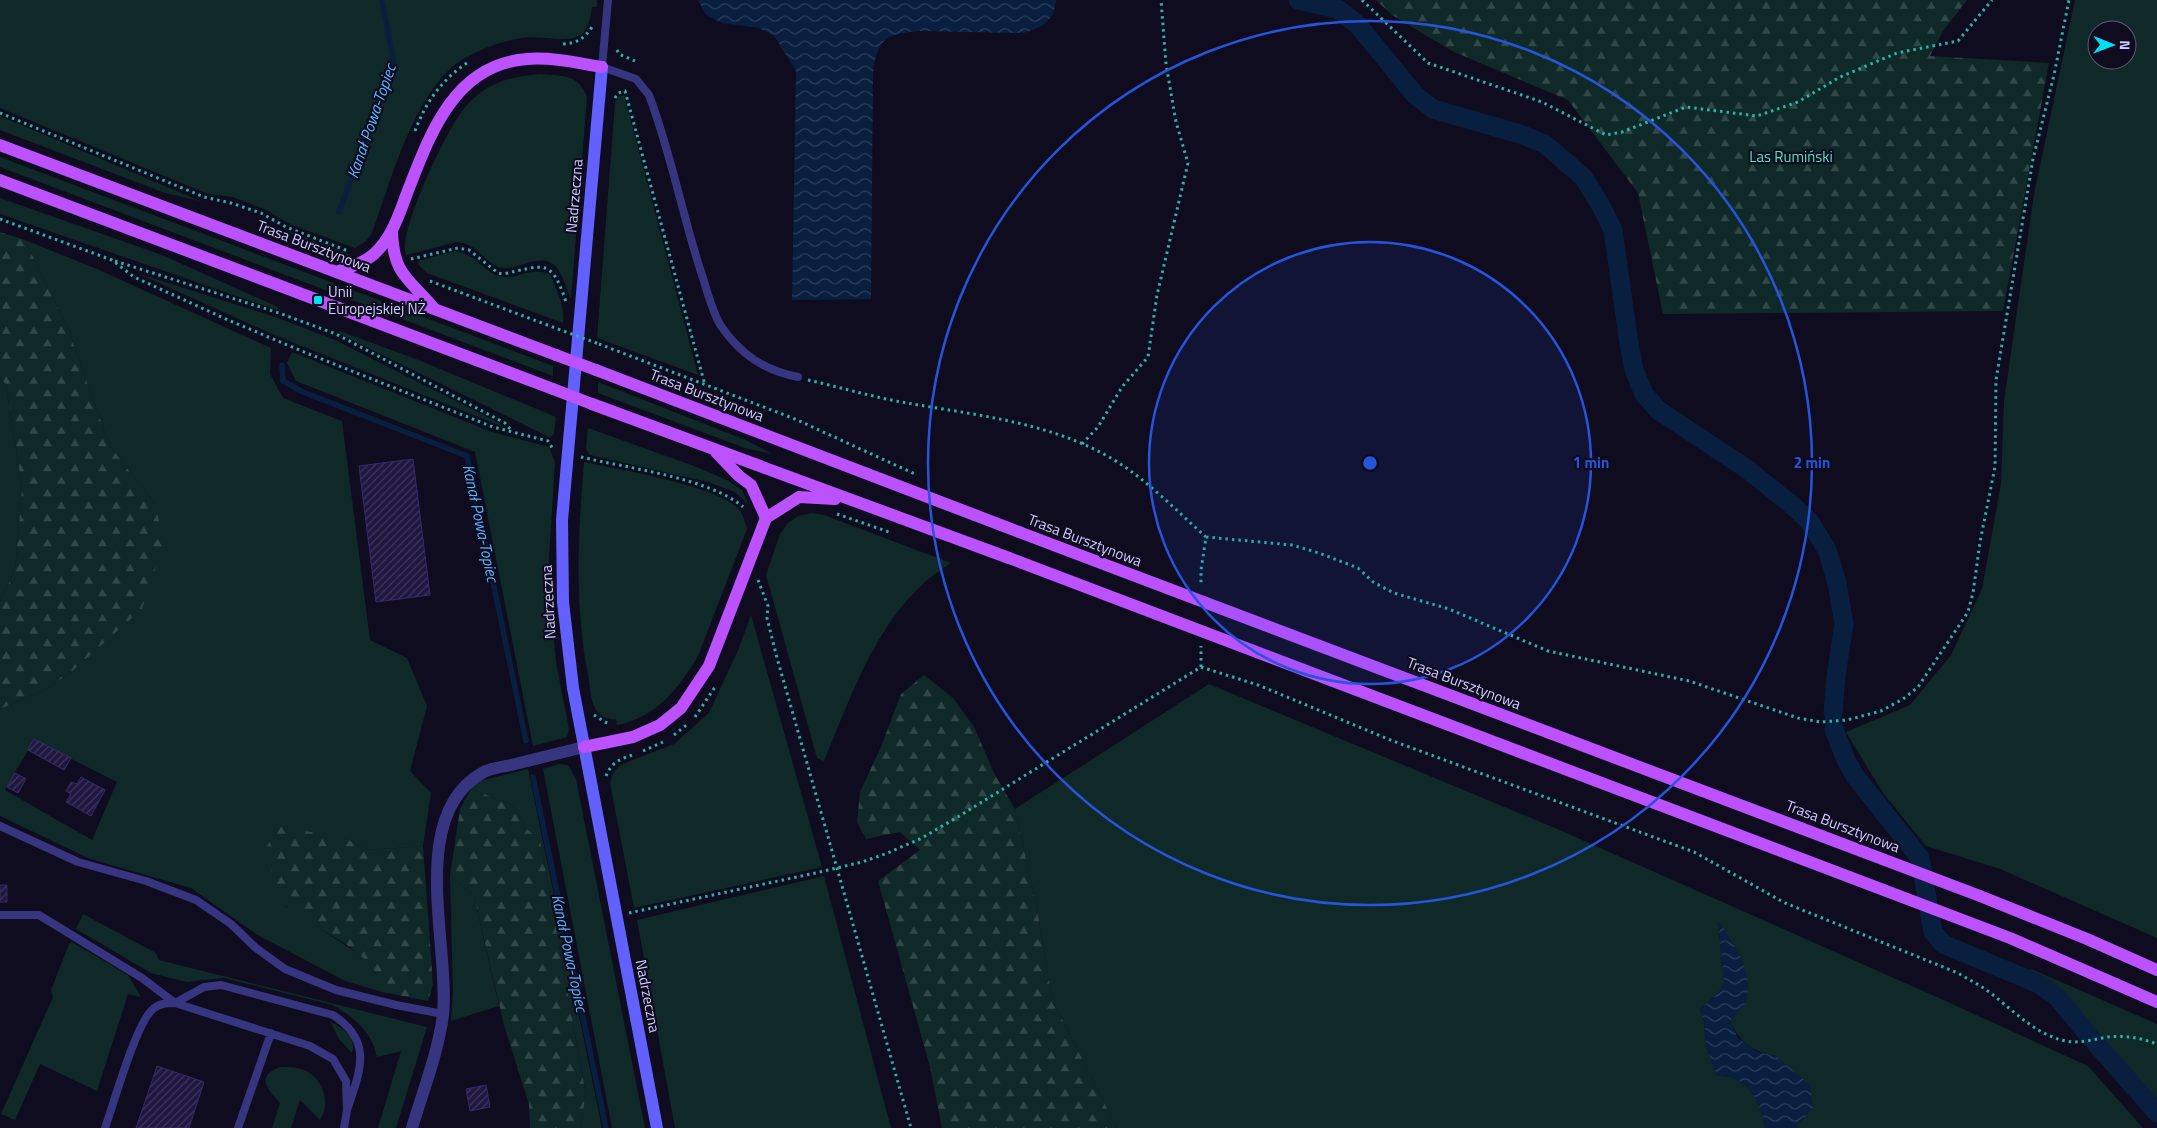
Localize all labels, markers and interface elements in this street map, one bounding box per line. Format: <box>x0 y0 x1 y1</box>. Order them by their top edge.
north arrow <box>2087 20 2137 70</box>
text: N <box>2115 40 2136 50</box>
water label: Kanał Powa-Topiec <box>340 59 402 182</box>
park label: Las Rumiński <box>1749 145 1833 168</box>
street label: Nadrzeczna <box>559 158 589 234</box>
street label: Trasa Bursztynowa <box>254 214 375 279</box>
place label: Unii Europejskiej NŻ <box>328 280 426 320</box>
marker: Unii Europejskiej NŻ <box>312 294 324 306</box>
street label: Trasa Bursztynowa <box>647 363 768 428</box>
text: 1 min <box>1573 451 1609 474</box>
text: 2 min <box>1794 451 1830 474</box>
centre of rings <box>1361 454 1379 472</box>
water label: Kanał Powa-Topiec <box>457 462 506 586</box>
street label: Trasa Bursztynowa <box>1025 508 1146 573</box>
street label: Nadrzeczna <box>535 564 561 640</box>
street label: Trasa Bursztynowa <box>1404 651 1525 716</box>
street label: Trasa Bursztynowa <box>1783 794 1904 859</box>
water label: Kanał Powa-Topiec <box>546 892 595 1016</box>
street label: Nadrzeczna <box>630 957 666 1035</box>

